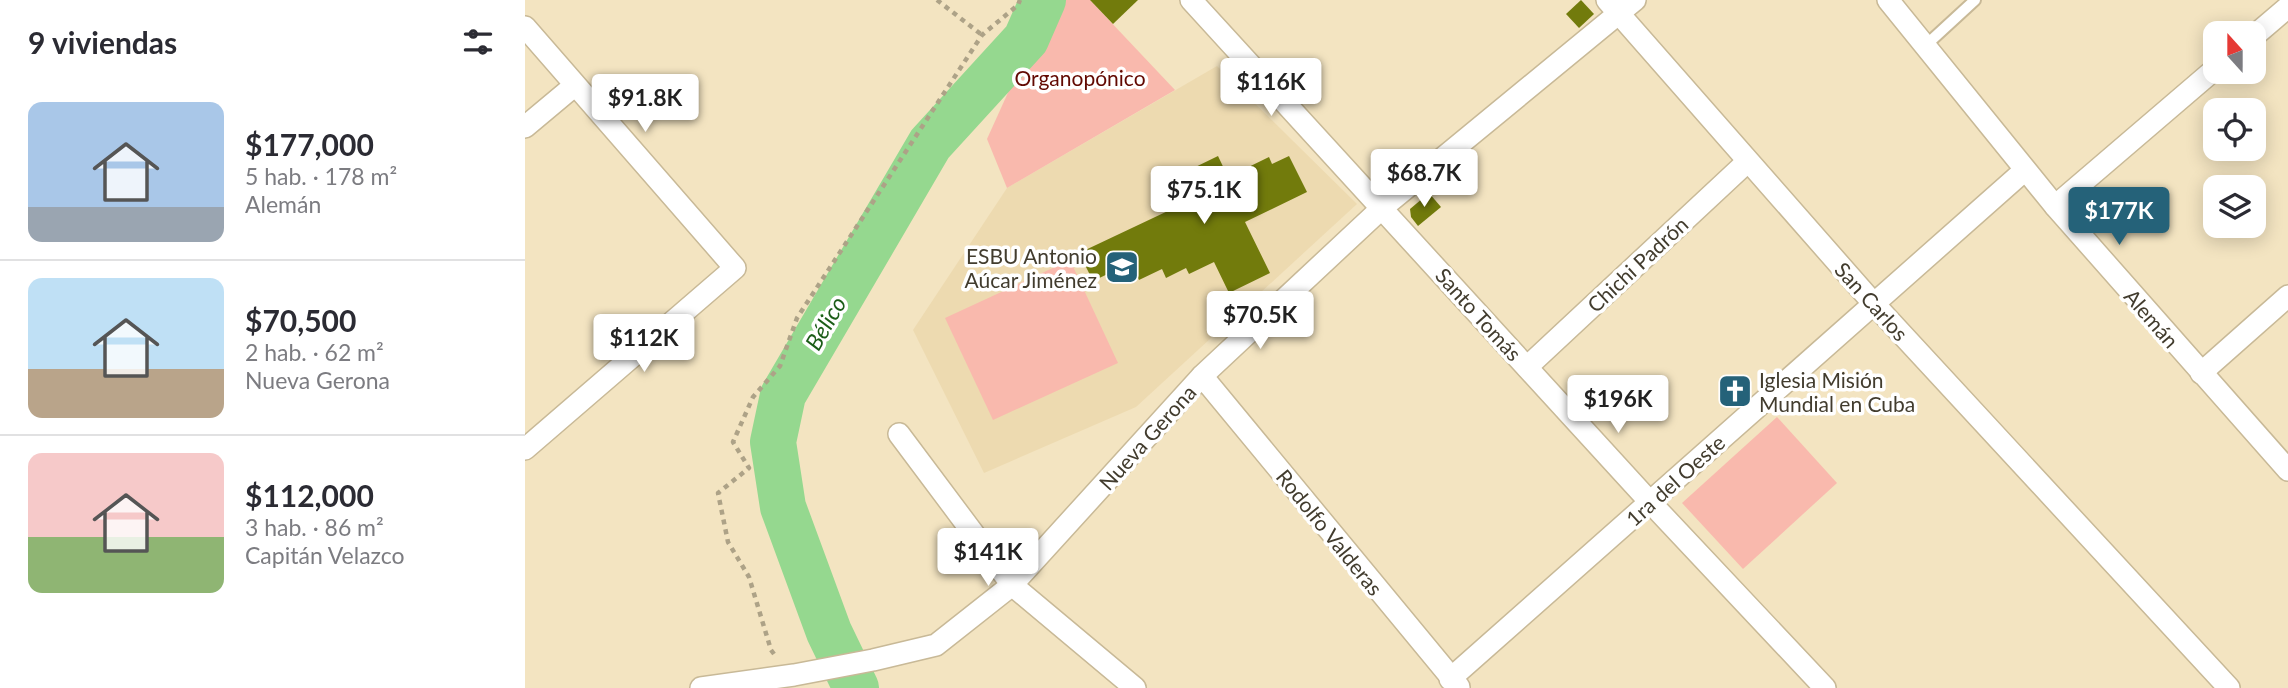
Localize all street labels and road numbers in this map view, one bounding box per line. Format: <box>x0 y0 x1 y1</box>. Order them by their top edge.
street label: Chichi Padrón <box>1582 211 1692 317</box>
street label: San Carlos <box>1830 257 1914 345</box>
street label: Santo Tomás <box>1431 263 1527 365</box>
street label: Alemán <box>2120 284 2184 352</box>
street label: Nueva Gerona <box>1093 379 1201 495</box>
street label: 1ra del Oeste <box>1621 429 1729 531</box>
street label: Rodolfo Valderas <box>1272 464 1388 600</box>

